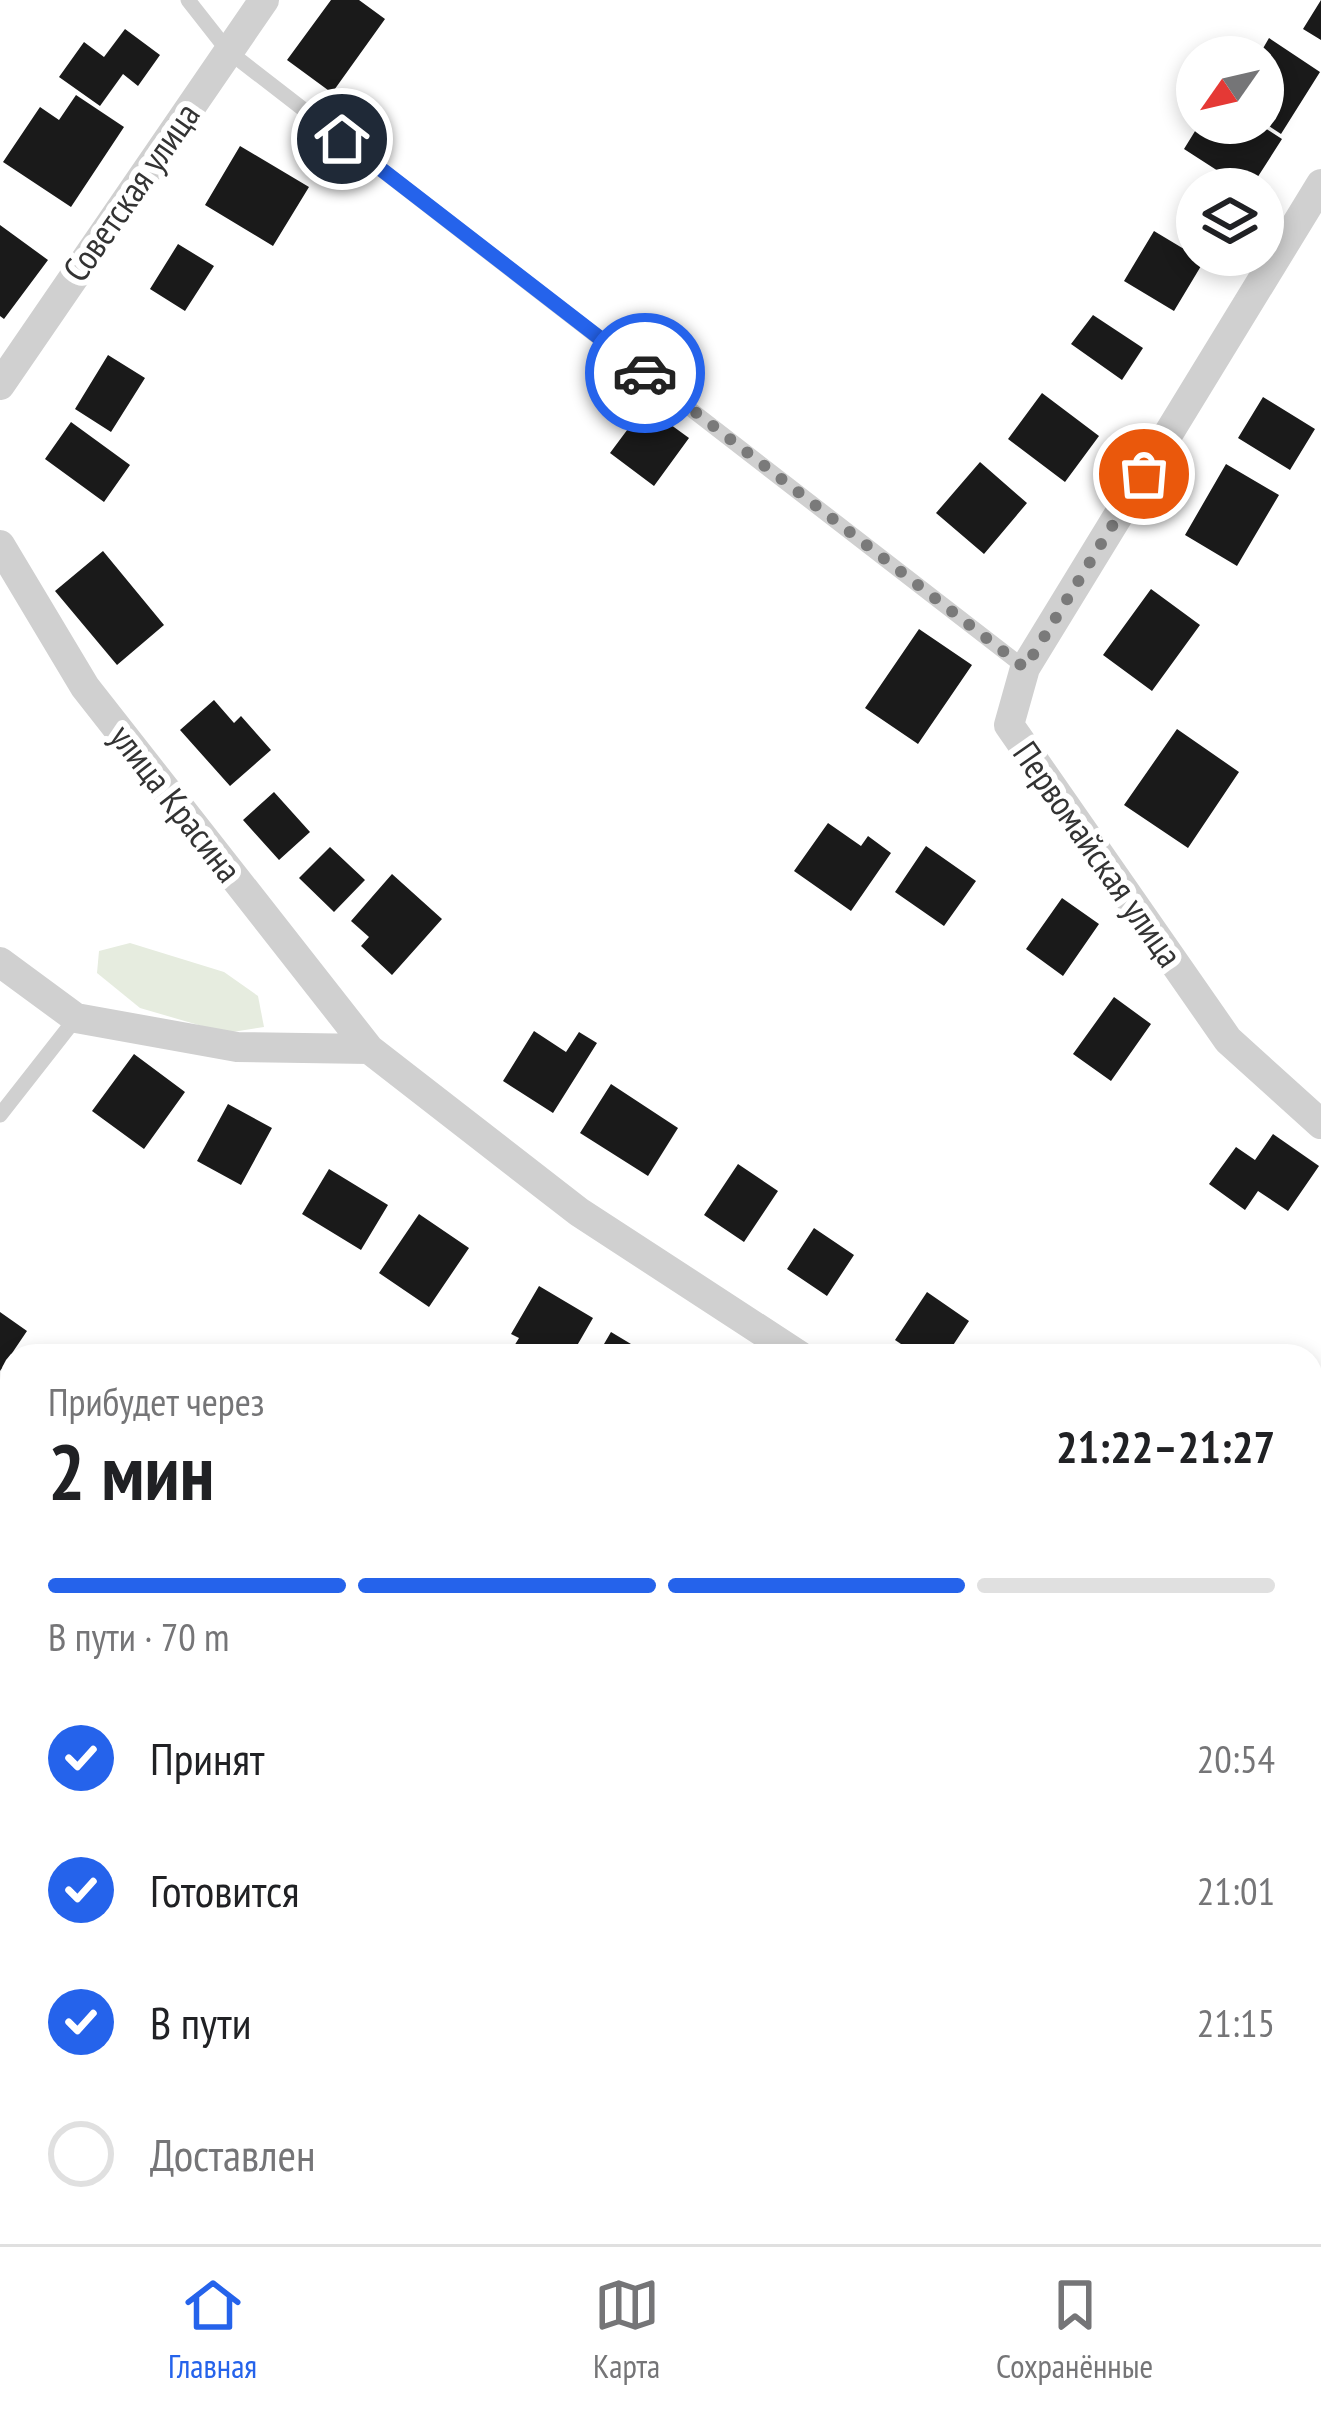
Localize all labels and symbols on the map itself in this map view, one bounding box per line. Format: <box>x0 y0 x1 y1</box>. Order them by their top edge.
north arrow <box>1176 36 1284 144</box>
pin <box>291 88 393 190</box>
street label: Советская улица <box>52 93 209 290</box>
courier <box>585 313 705 433</box>
pin <box>1093 423 1195 525</box>
street label: улица Красина <box>100 714 253 891</box>
street label: Первомайская улица <box>1003 732 1194 976</box>

